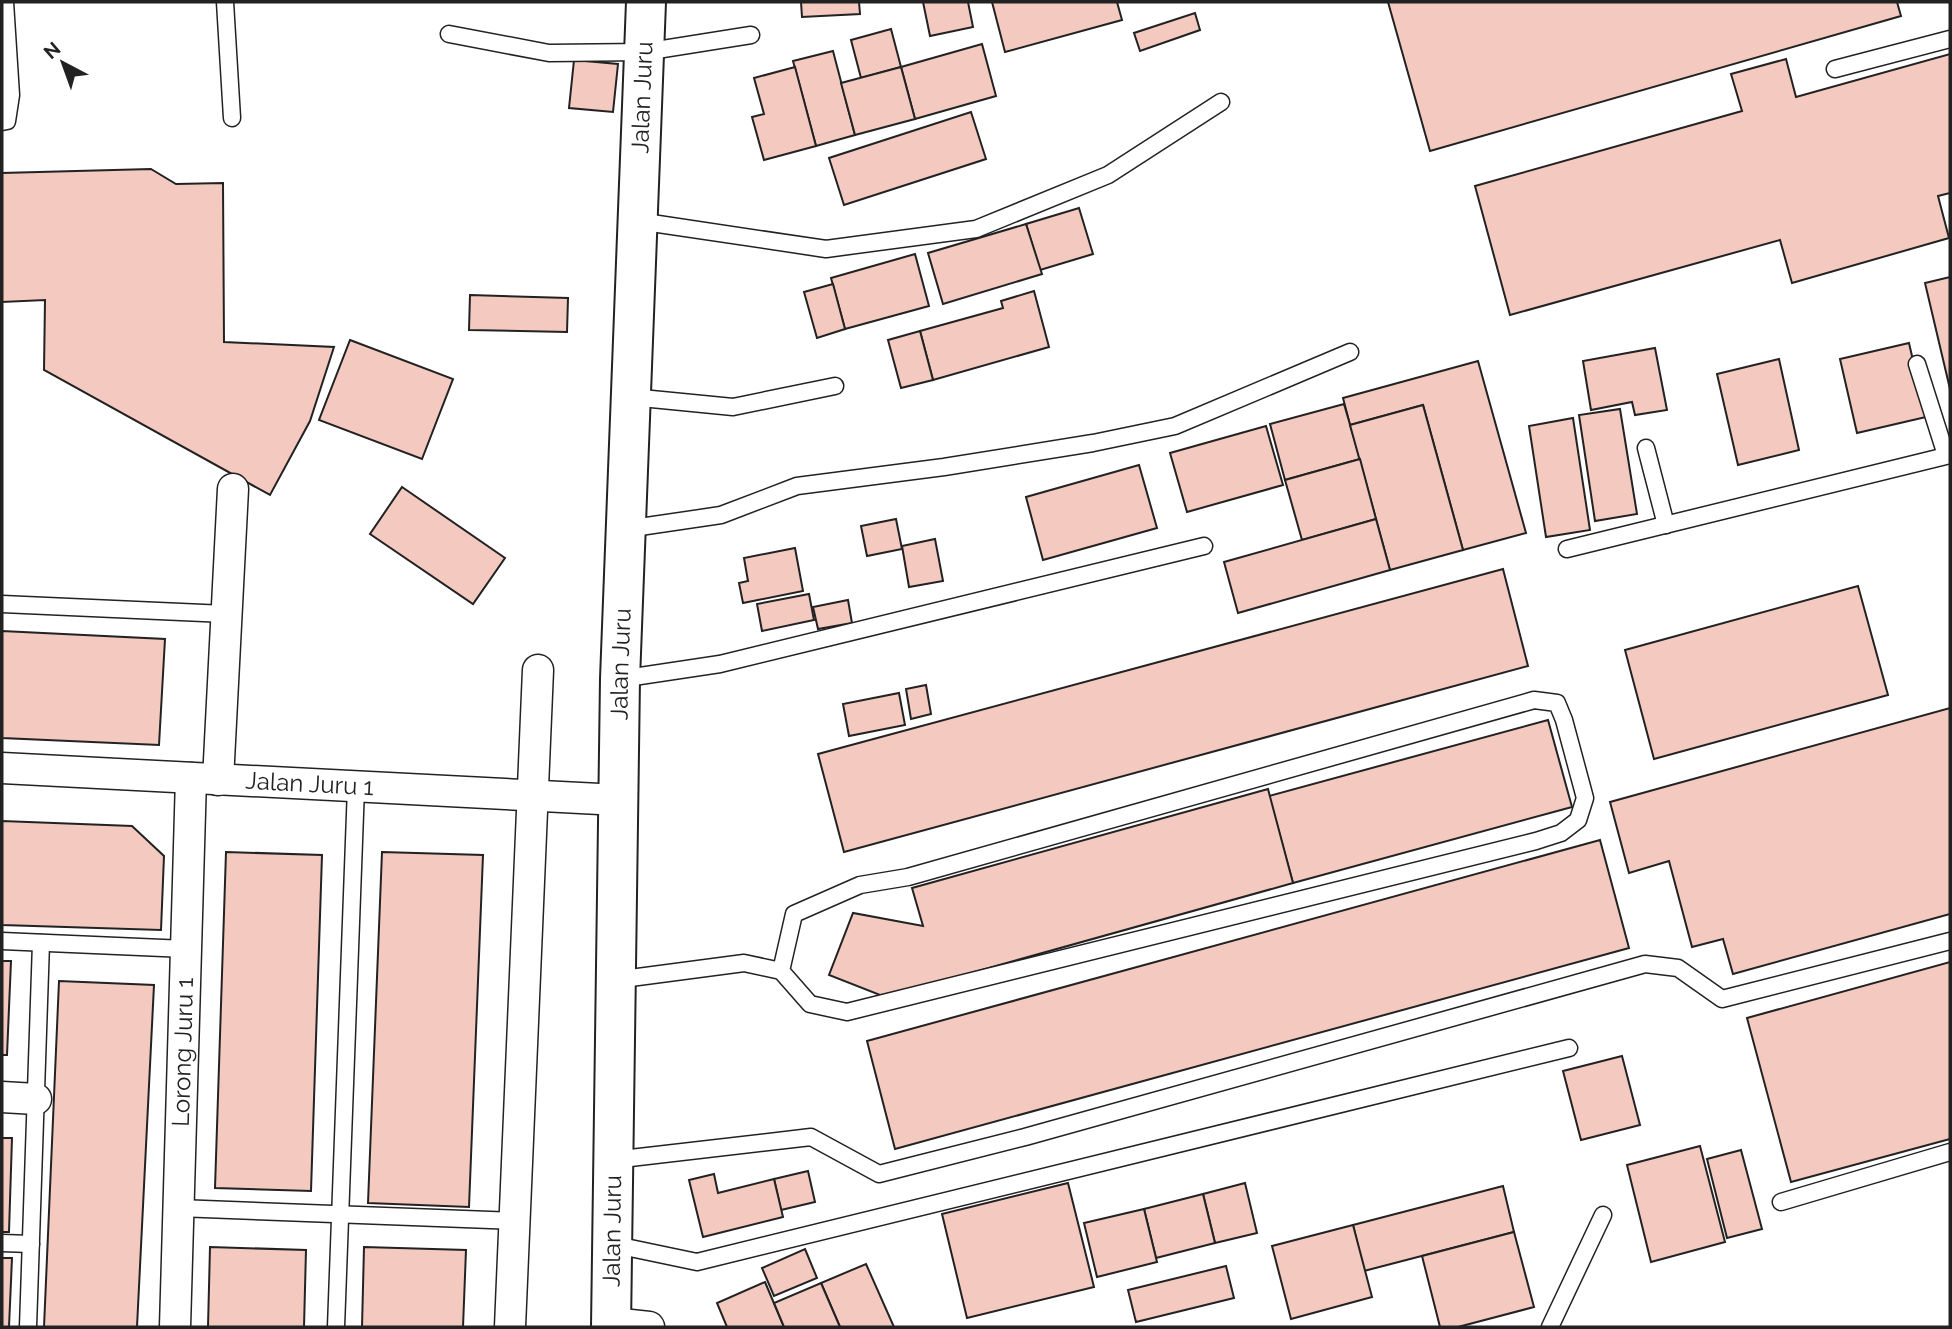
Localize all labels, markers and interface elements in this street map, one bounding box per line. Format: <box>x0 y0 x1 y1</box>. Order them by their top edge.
north arrow <box>28 28 98 98</box>
text: N <box>39 37 65 63</box>
street label: Jalan Juru <box>625 41 658 154</box>
street label: Jalan Juru <box>604 608 637 720</box>
street label: Jalan Juru 1 <box>245 766 374 801</box>
street label: Lorong Juru 1 <box>166 977 199 1127</box>
street label: Jalan Juru <box>597 1175 627 1287</box>

